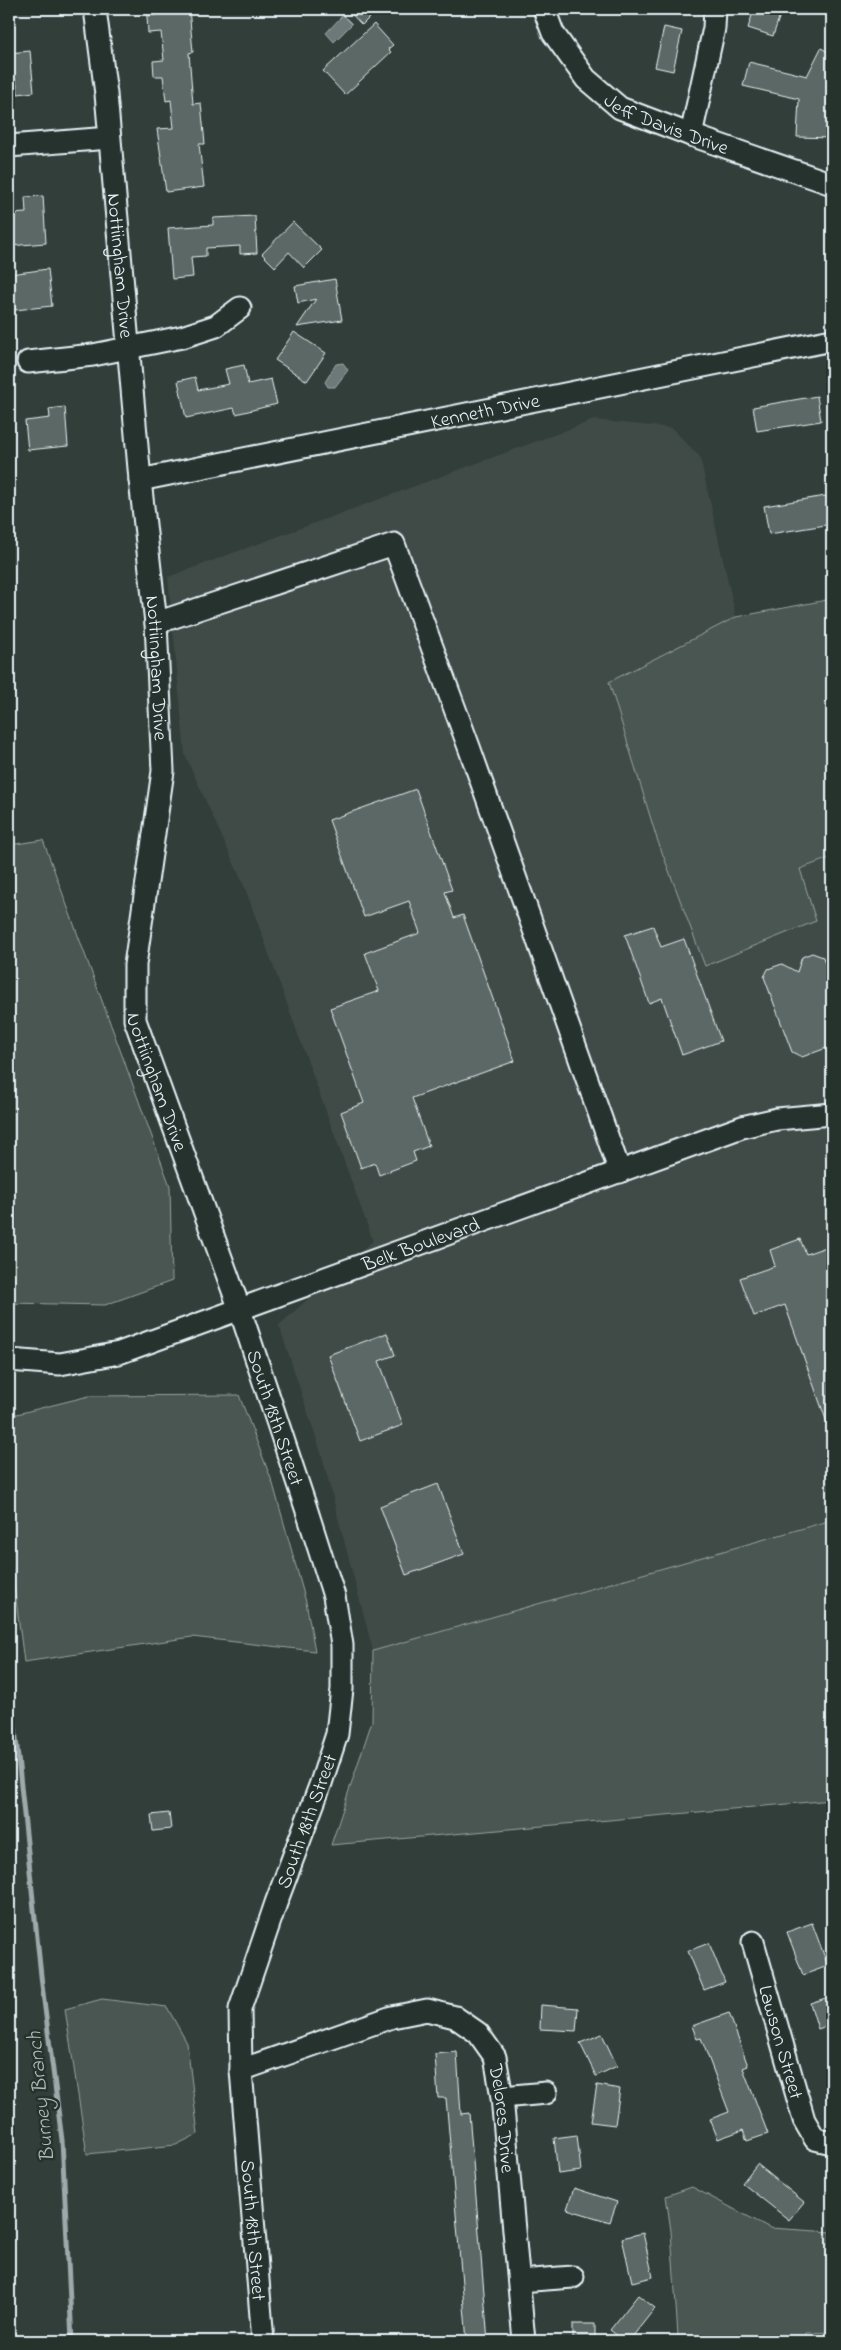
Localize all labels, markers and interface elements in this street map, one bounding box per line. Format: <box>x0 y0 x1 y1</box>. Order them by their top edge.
street label: Jeff Davis Drive <box>596 88 732 164</box>
street label: Nottiingham Drive <box>98 192 139 340</box>
street label: Kenneth Drive <box>429 387 543 438</box>
street label: Nottiingham Drive <box>136 594 174 741</box>
street label: Nottiingham Drive <box>118 1013 193 1156</box>
street label: Belk Boulevard <box>358 1211 484 1281</box>
street label: South 18th Street <box>237 1347 310 1490</box>
street label: South 18th Street <box>271 1750 346 1893</box>
street label: Lawson Street <box>749 1982 809 2103</box>
water label: Burney Branch <box>20 2029 64 2163</box>
street label: Delores Drive <box>479 2061 521 2174</box>
street label: South 18th Street <box>231 2159 272 2302</box>

